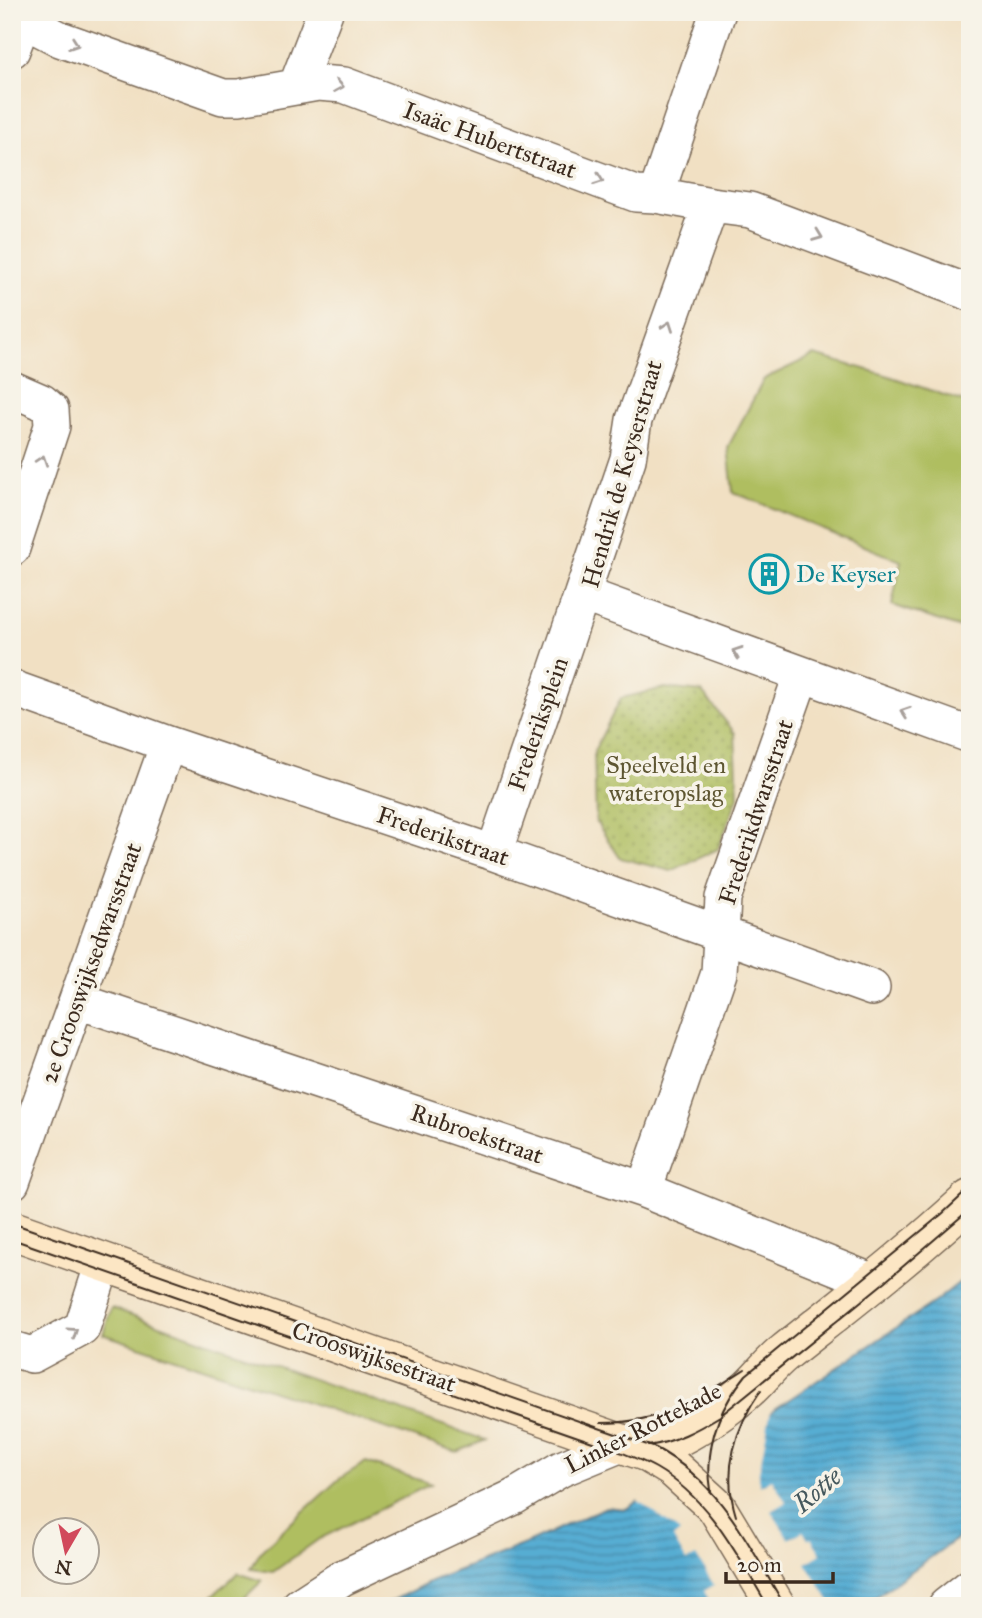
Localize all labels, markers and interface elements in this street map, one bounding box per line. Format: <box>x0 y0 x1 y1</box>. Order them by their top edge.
one-way arrow <box>67 36 79 50</box>
one-way arrow <box>333 78 345 93</box>
street label: Isaäc Hubertstraat <box>399 95 581 185</box>
one-way arrow <box>592 172 604 186</box>
one-way arrow <box>811 227 823 241</box>
one-way arrow <box>659 320 673 332</box>
street label: Hendrik de Keyserstraat <box>575 356 669 591</box>
one-way arrow <box>34 455 48 467</box>
building icon: De Keyser <box>748 553 790 595</box>
place label: De Keyser <box>796 559 896 589</box>
one-way arrow <box>732 646 744 660</box>
street label: Frederiksplein <box>501 653 575 795</box>
one-way arrow <box>900 706 912 720</box>
street label: Frederikdwarsstraat <box>712 715 800 908</box>
park label: Speelveld en wateropslag <box>606 750 726 808</box>
street label: Frederikstraat <box>373 799 513 873</box>
street label: 2e Crooswijksedwarsstraat <box>33 838 149 1087</box>
street label: Rubroekstraat <box>407 1097 548 1171</box>
street label: Crooswijksestraat <box>288 1315 460 1399</box>
one-way arrow <box>65 1327 78 1340</box>
street label: Linker Rottekade <box>560 1376 726 1480</box>
water label: Rotte <box>786 1460 849 1520</box>
north arrow <box>32 1516 102 1586</box>
scale bar <box>726 1541 833 1585</box>
text: 20 m <box>737 1552 782 1578</box>
text: N <box>54 1555 73 1580</box>

